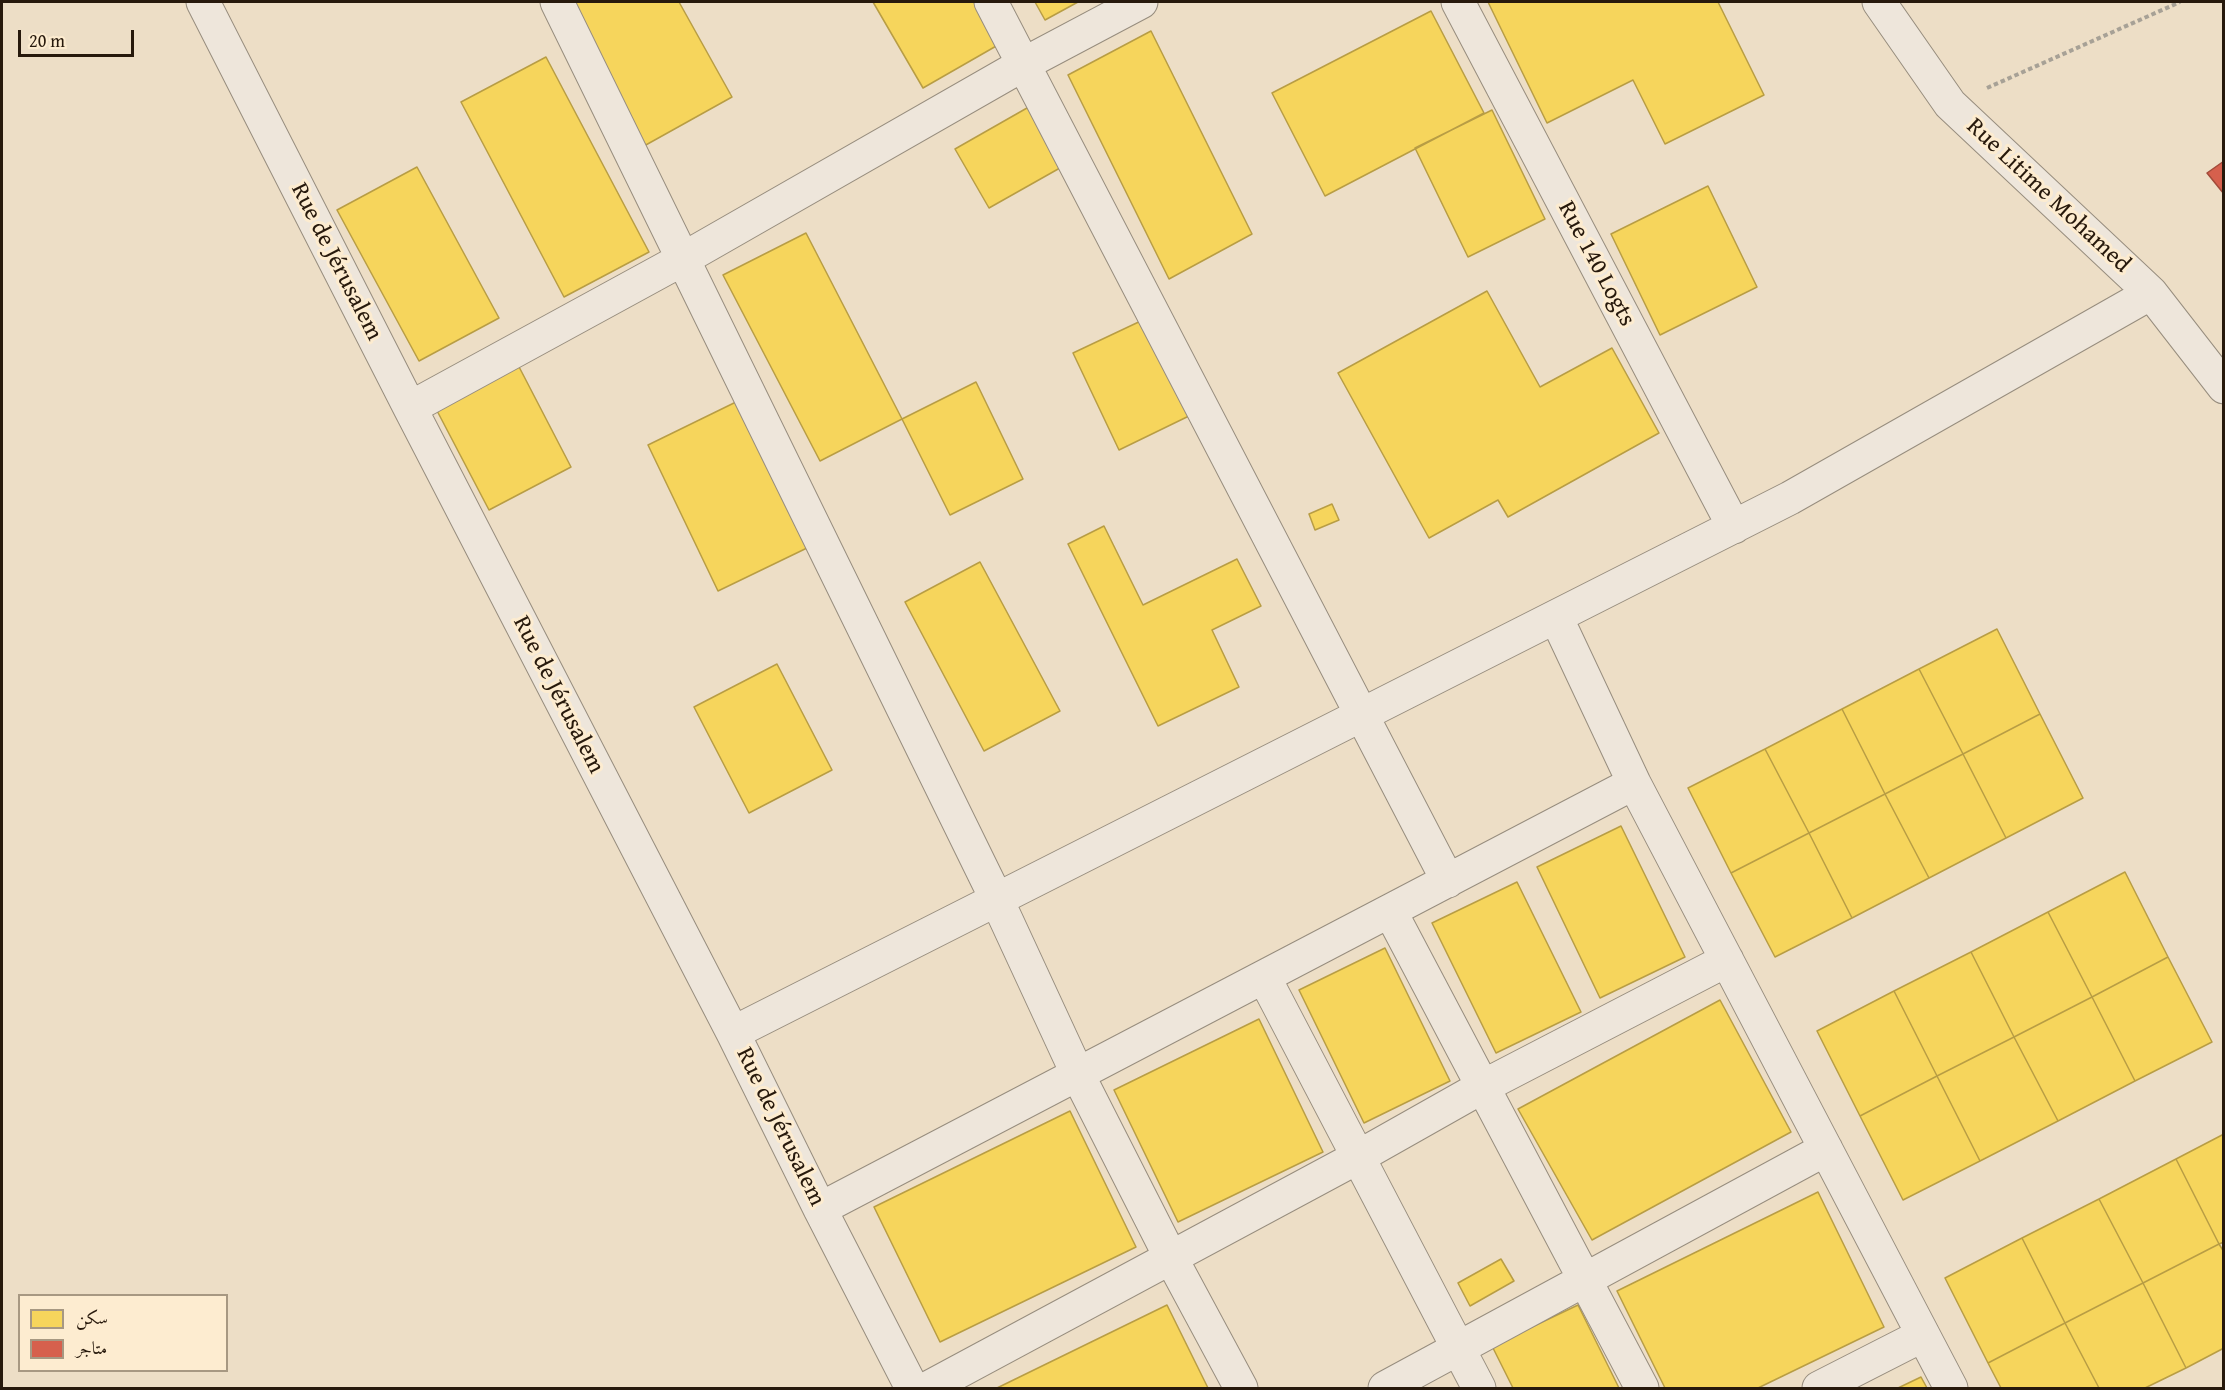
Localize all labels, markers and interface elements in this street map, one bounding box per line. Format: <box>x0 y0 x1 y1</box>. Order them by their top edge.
scale bar <box>21 18 136 56</box>
text: 20 m <box>29 27 65 54</box>
street label: Rue Litime Mohamed <box>1960 113 2136 279</box>
street label: Rue de Jérusalem <box>284 178 388 346</box>
street label: Rue 140 Logts <box>1551 197 1641 331</box>
street label: Rue de Jérusalem <box>506 611 610 779</box>
street label: Rue de Jérusalem <box>729 1043 831 1211</box>
legend <box>18 1294 228 1372</box>
text: سكن <box>76 1304 108 1331</box>
text: متاجر <box>76 1334 107 1361</box>

